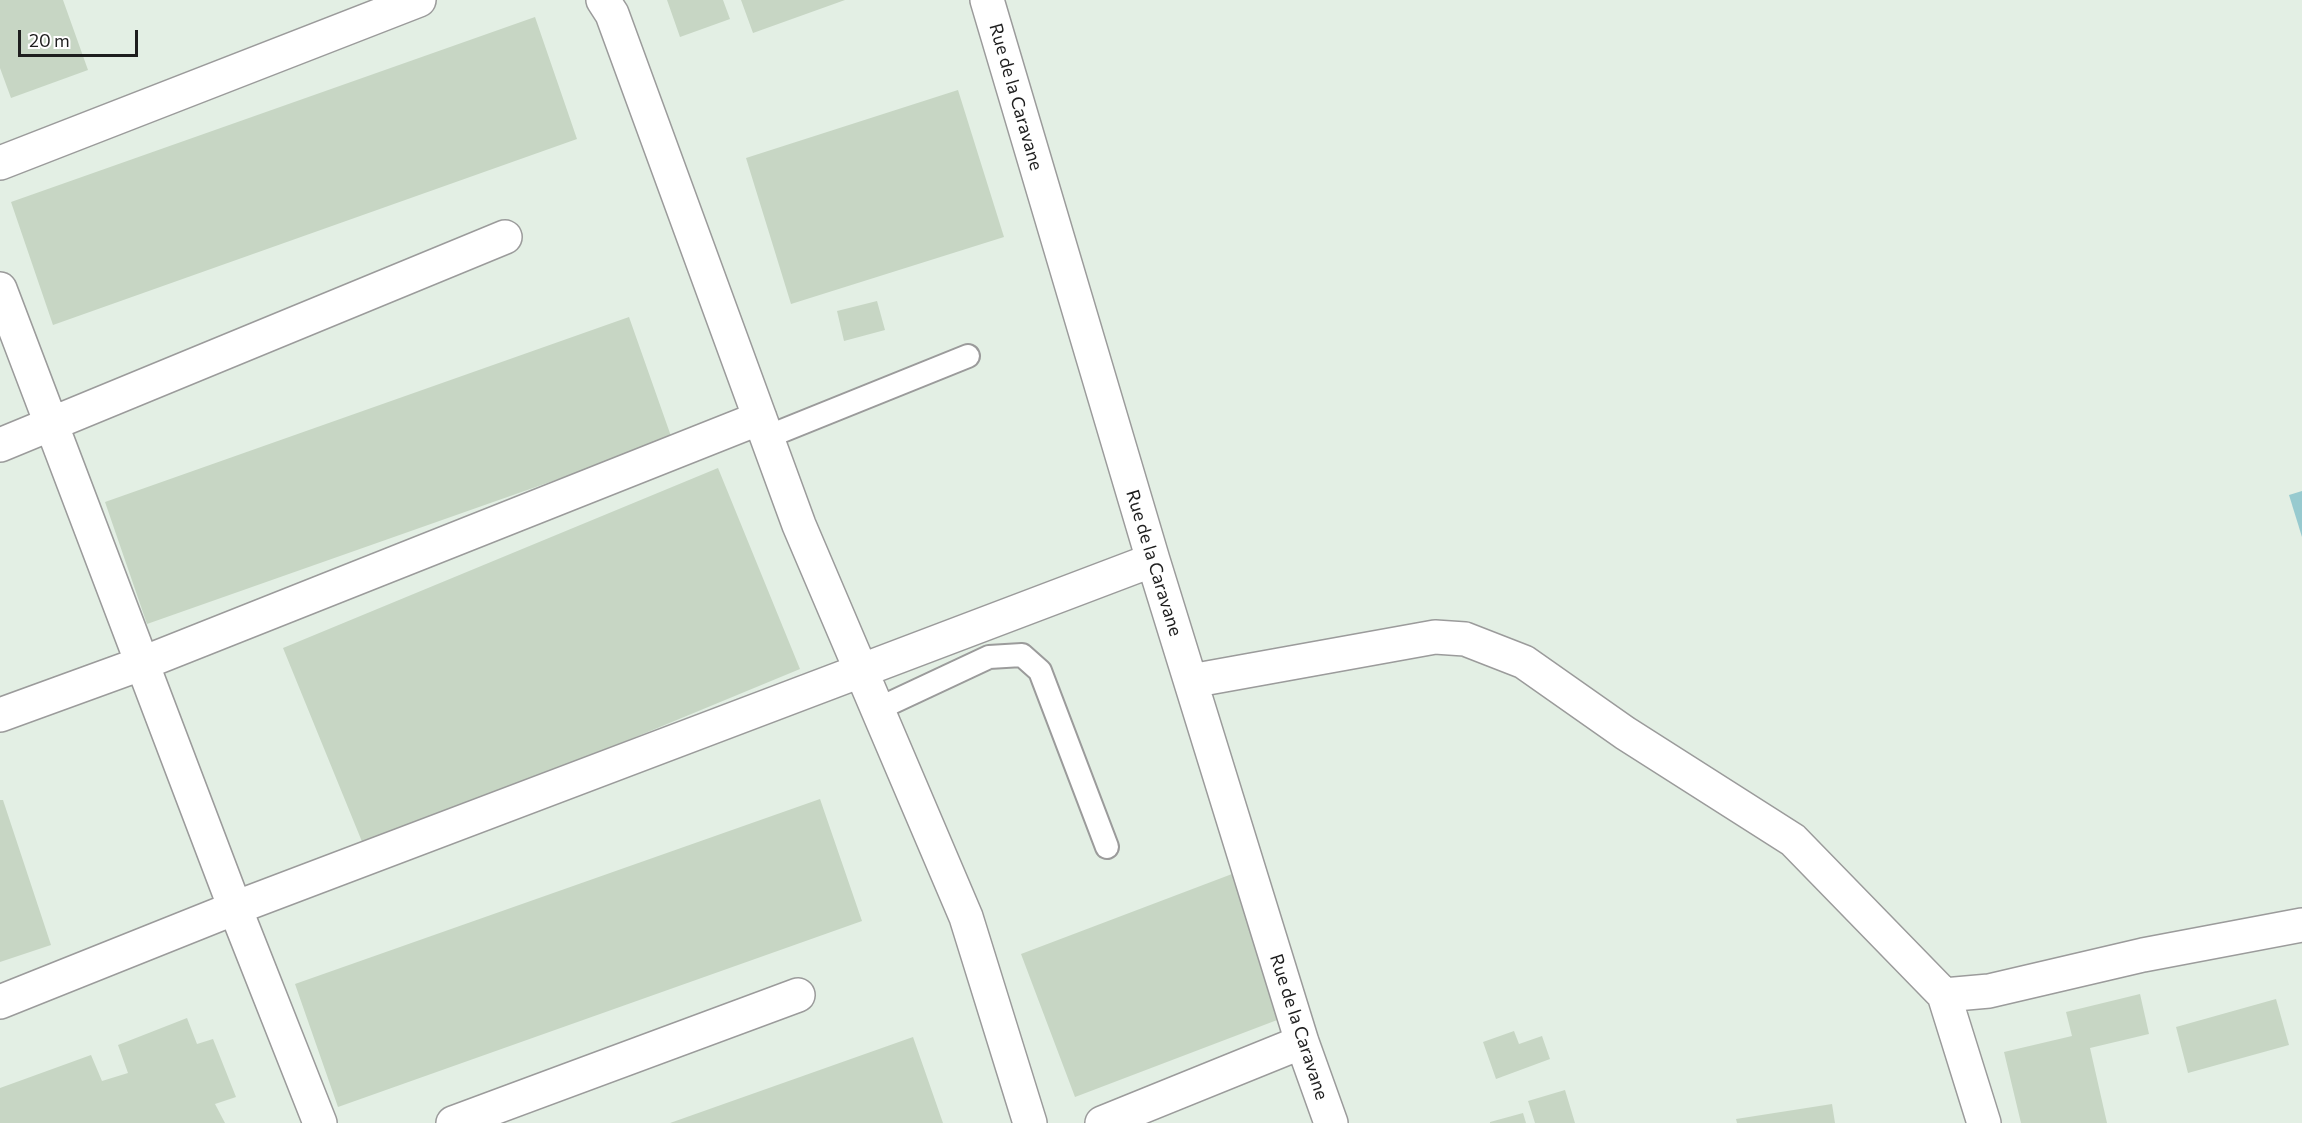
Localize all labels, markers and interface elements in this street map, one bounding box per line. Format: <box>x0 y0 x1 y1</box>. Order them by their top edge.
scale bar <box>21 18 141 56</box>
street label: Rue de la Caravane <box>985 21 1047 173</box>
text: 20 m <box>29 29 70 51</box>
street label: Rue de la Caravane <box>1121 487 1187 639</box>
street label: Rue de la Caravane <box>1265 951 1333 1103</box>

